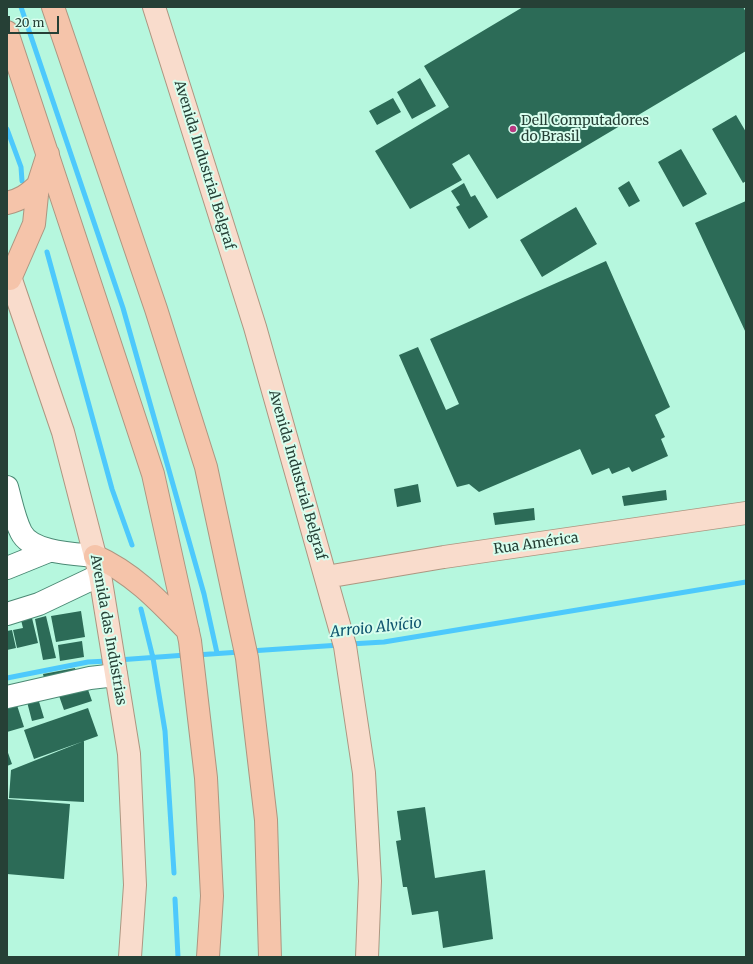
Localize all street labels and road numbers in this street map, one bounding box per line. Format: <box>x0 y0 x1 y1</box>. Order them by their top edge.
street label: Avenida Industrial Belgraf <box>170 78 238 252</box>
street label: Avenida Industrial Belgraf <box>265 388 329 562</box>
street label: Rua América <box>492 530 580 558</box>
street label: Avenida das Indústrias <box>86 553 130 707</box>

